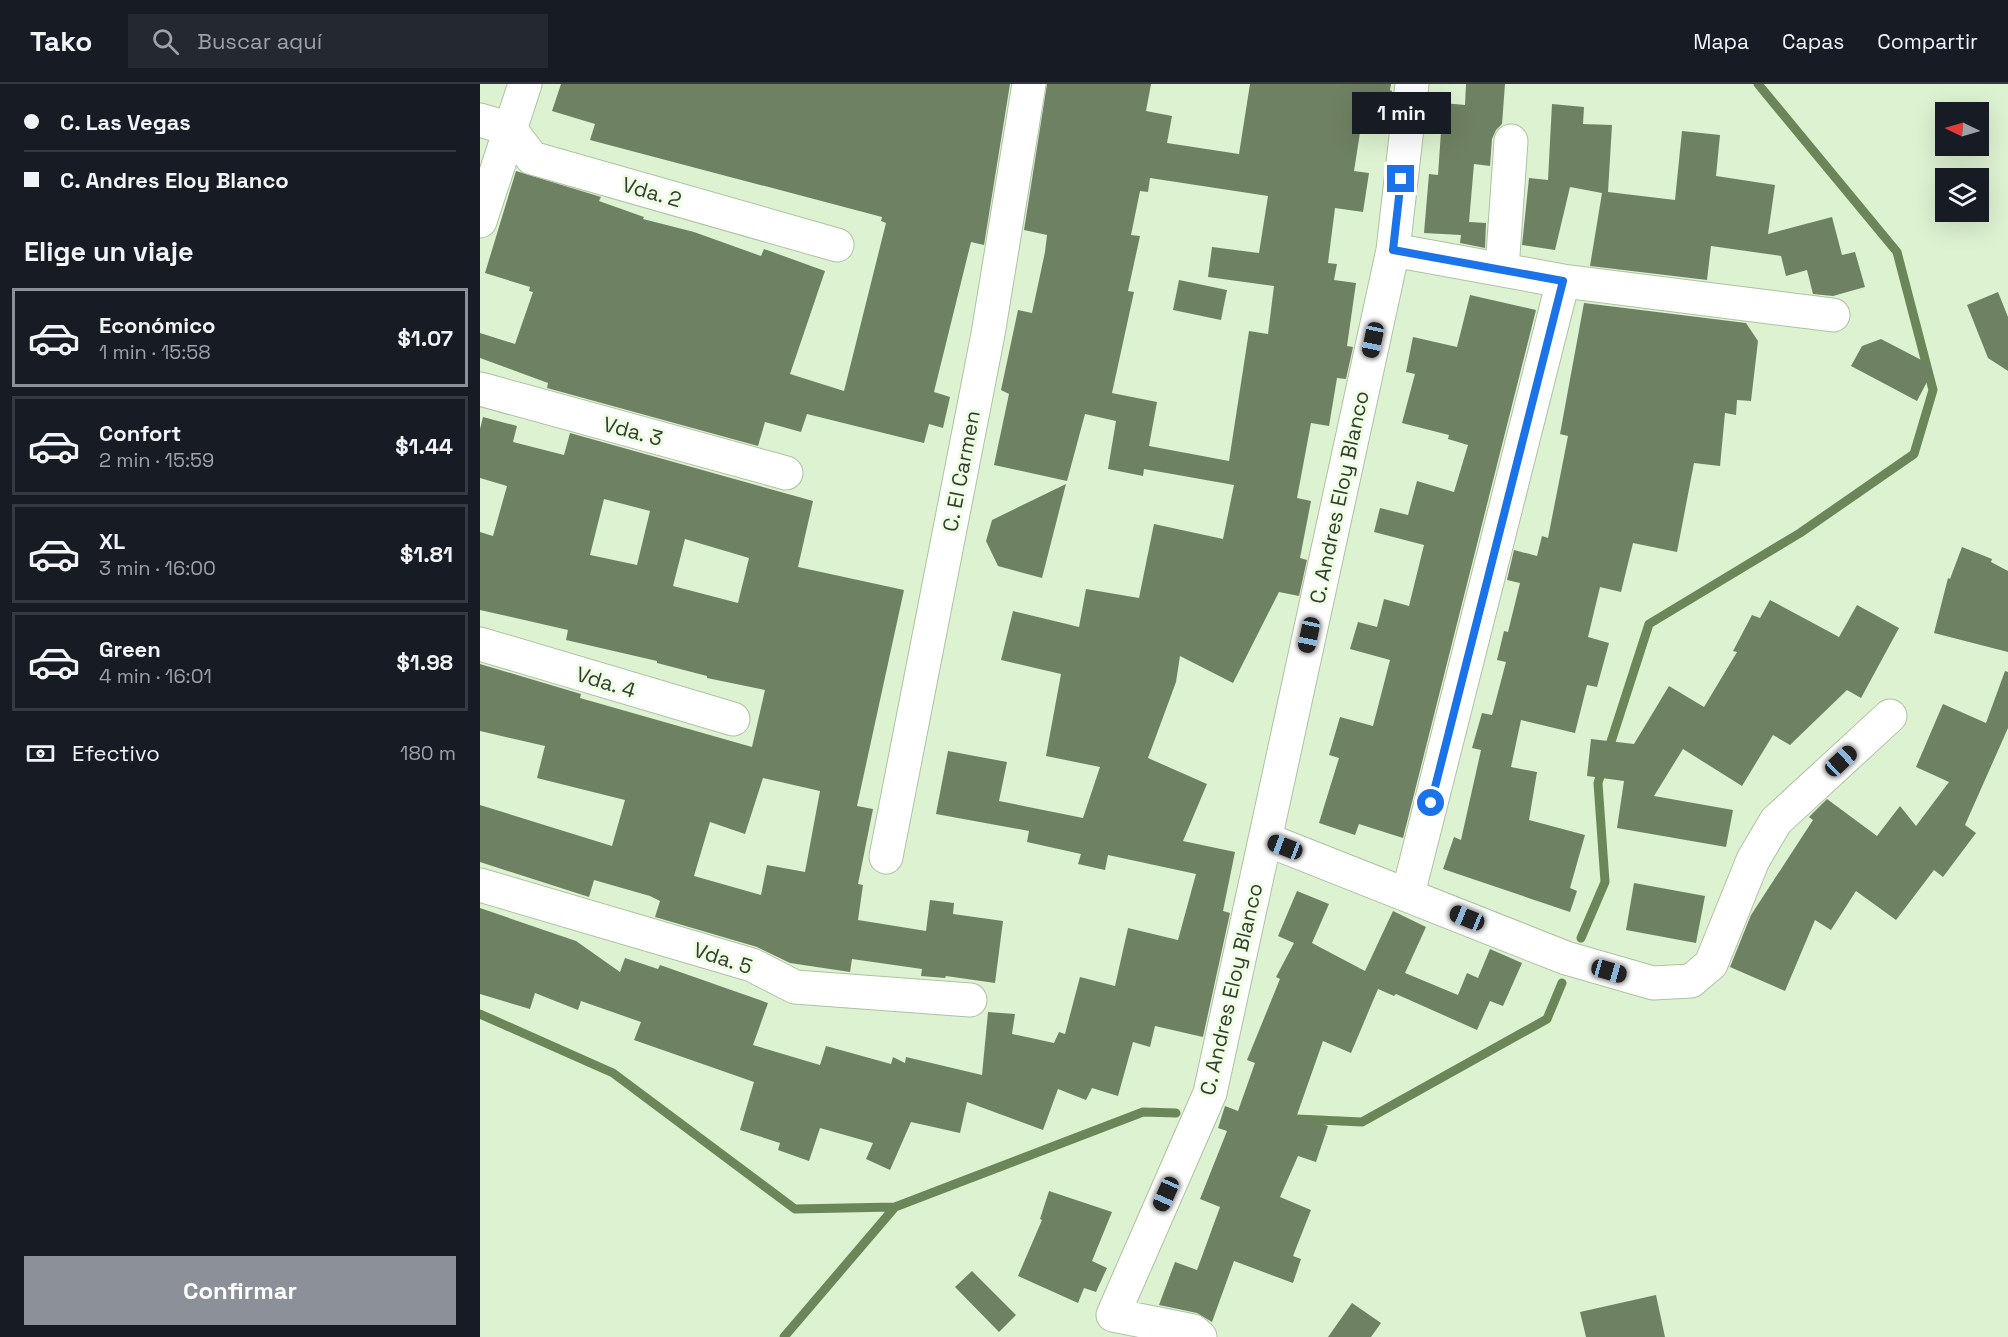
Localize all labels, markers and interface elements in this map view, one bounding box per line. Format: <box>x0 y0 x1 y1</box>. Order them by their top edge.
search box <box>128 14 548 68</box>
text: Tako <box>30 23 92 59</box>
icon: search <box>149 25 182 58</box>
text: Buscar aquí <box>197 27 322 55</box>
text: Mapa <box>1693 28 1749 55</box>
text: Capas <box>1782 28 1844 55</box>
text: Compartir <box>1877 28 1978 55</box>
callout: 1 min <box>1352 92 1450 134</box>
text: 1 min <box>1377 100 1426 126</box>
north arrow <box>1935 102 1989 156</box>
map controls <box>1935 102 1989 222</box>
text: C. Las Vegas <box>60 108 191 136</box>
route end <box>1387 165 1414 192</box>
text: C. Andres Eloy Blanco <box>60 166 289 194</box>
button: layers <box>1935 168 1989 222</box>
street label: Vda. 2 <box>619 171 685 213</box>
text: Elige un viaje <box>24 234 194 269</box>
icon: car <box>27 311 81 365</box>
text: Económico <box>99 311 216 339</box>
car <box>1360 321 1386 359</box>
text: $1.07 <box>397 324 453 352</box>
text: 1 min · 15:58 <box>99 339 211 365</box>
street label: C. Andres Eloy Blanco <box>1303 388 1375 606</box>
street label: C. El Carmen <box>936 408 986 534</box>
street label: Vda. 3 <box>600 410 666 452</box>
icon: car <box>27 419 81 473</box>
text: Confort <box>99 419 181 447</box>
text: $1.44 <box>395 432 453 460</box>
text: 2 min · 15:59 <box>99 447 214 473</box>
icon: car <box>27 527 81 581</box>
text: XL <box>99 527 125 555</box>
text: $1.81 <box>400 540 453 568</box>
text: 3 min · 16:00 <box>99 555 216 581</box>
car <box>1296 616 1322 654</box>
icon: car <box>27 635 81 689</box>
text: Green <box>99 635 161 663</box>
text: $1.98 <box>396 648 453 676</box>
street label: Vda. 4 <box>573 660 639 704</box>
text: 4 min · 16:01 <box>99 663 212 689</box>
icon: cash <box>24 737 57 770</box>
text: Efectivo <box>72 739 160 767</box>
text: 180 m <box>400 740 456 766</box>
car <box>1822 742 1860 780</box>
route start <box>1417 789 1444 816</box>
car <box>1265 832 1305 862</box>
street label: C. Andres Eloy Blanco <box>1193 880 1269 1098</box>
car <box>1447 903 1487 933</box>
street label: Vda. 5 <box>690 936 756 980</box>
car <box>1589 957 1629 985</box>
car <box>1150 1174 1182 1214</box>
button: Confirmar <box>24 1256 456 1325</box>

